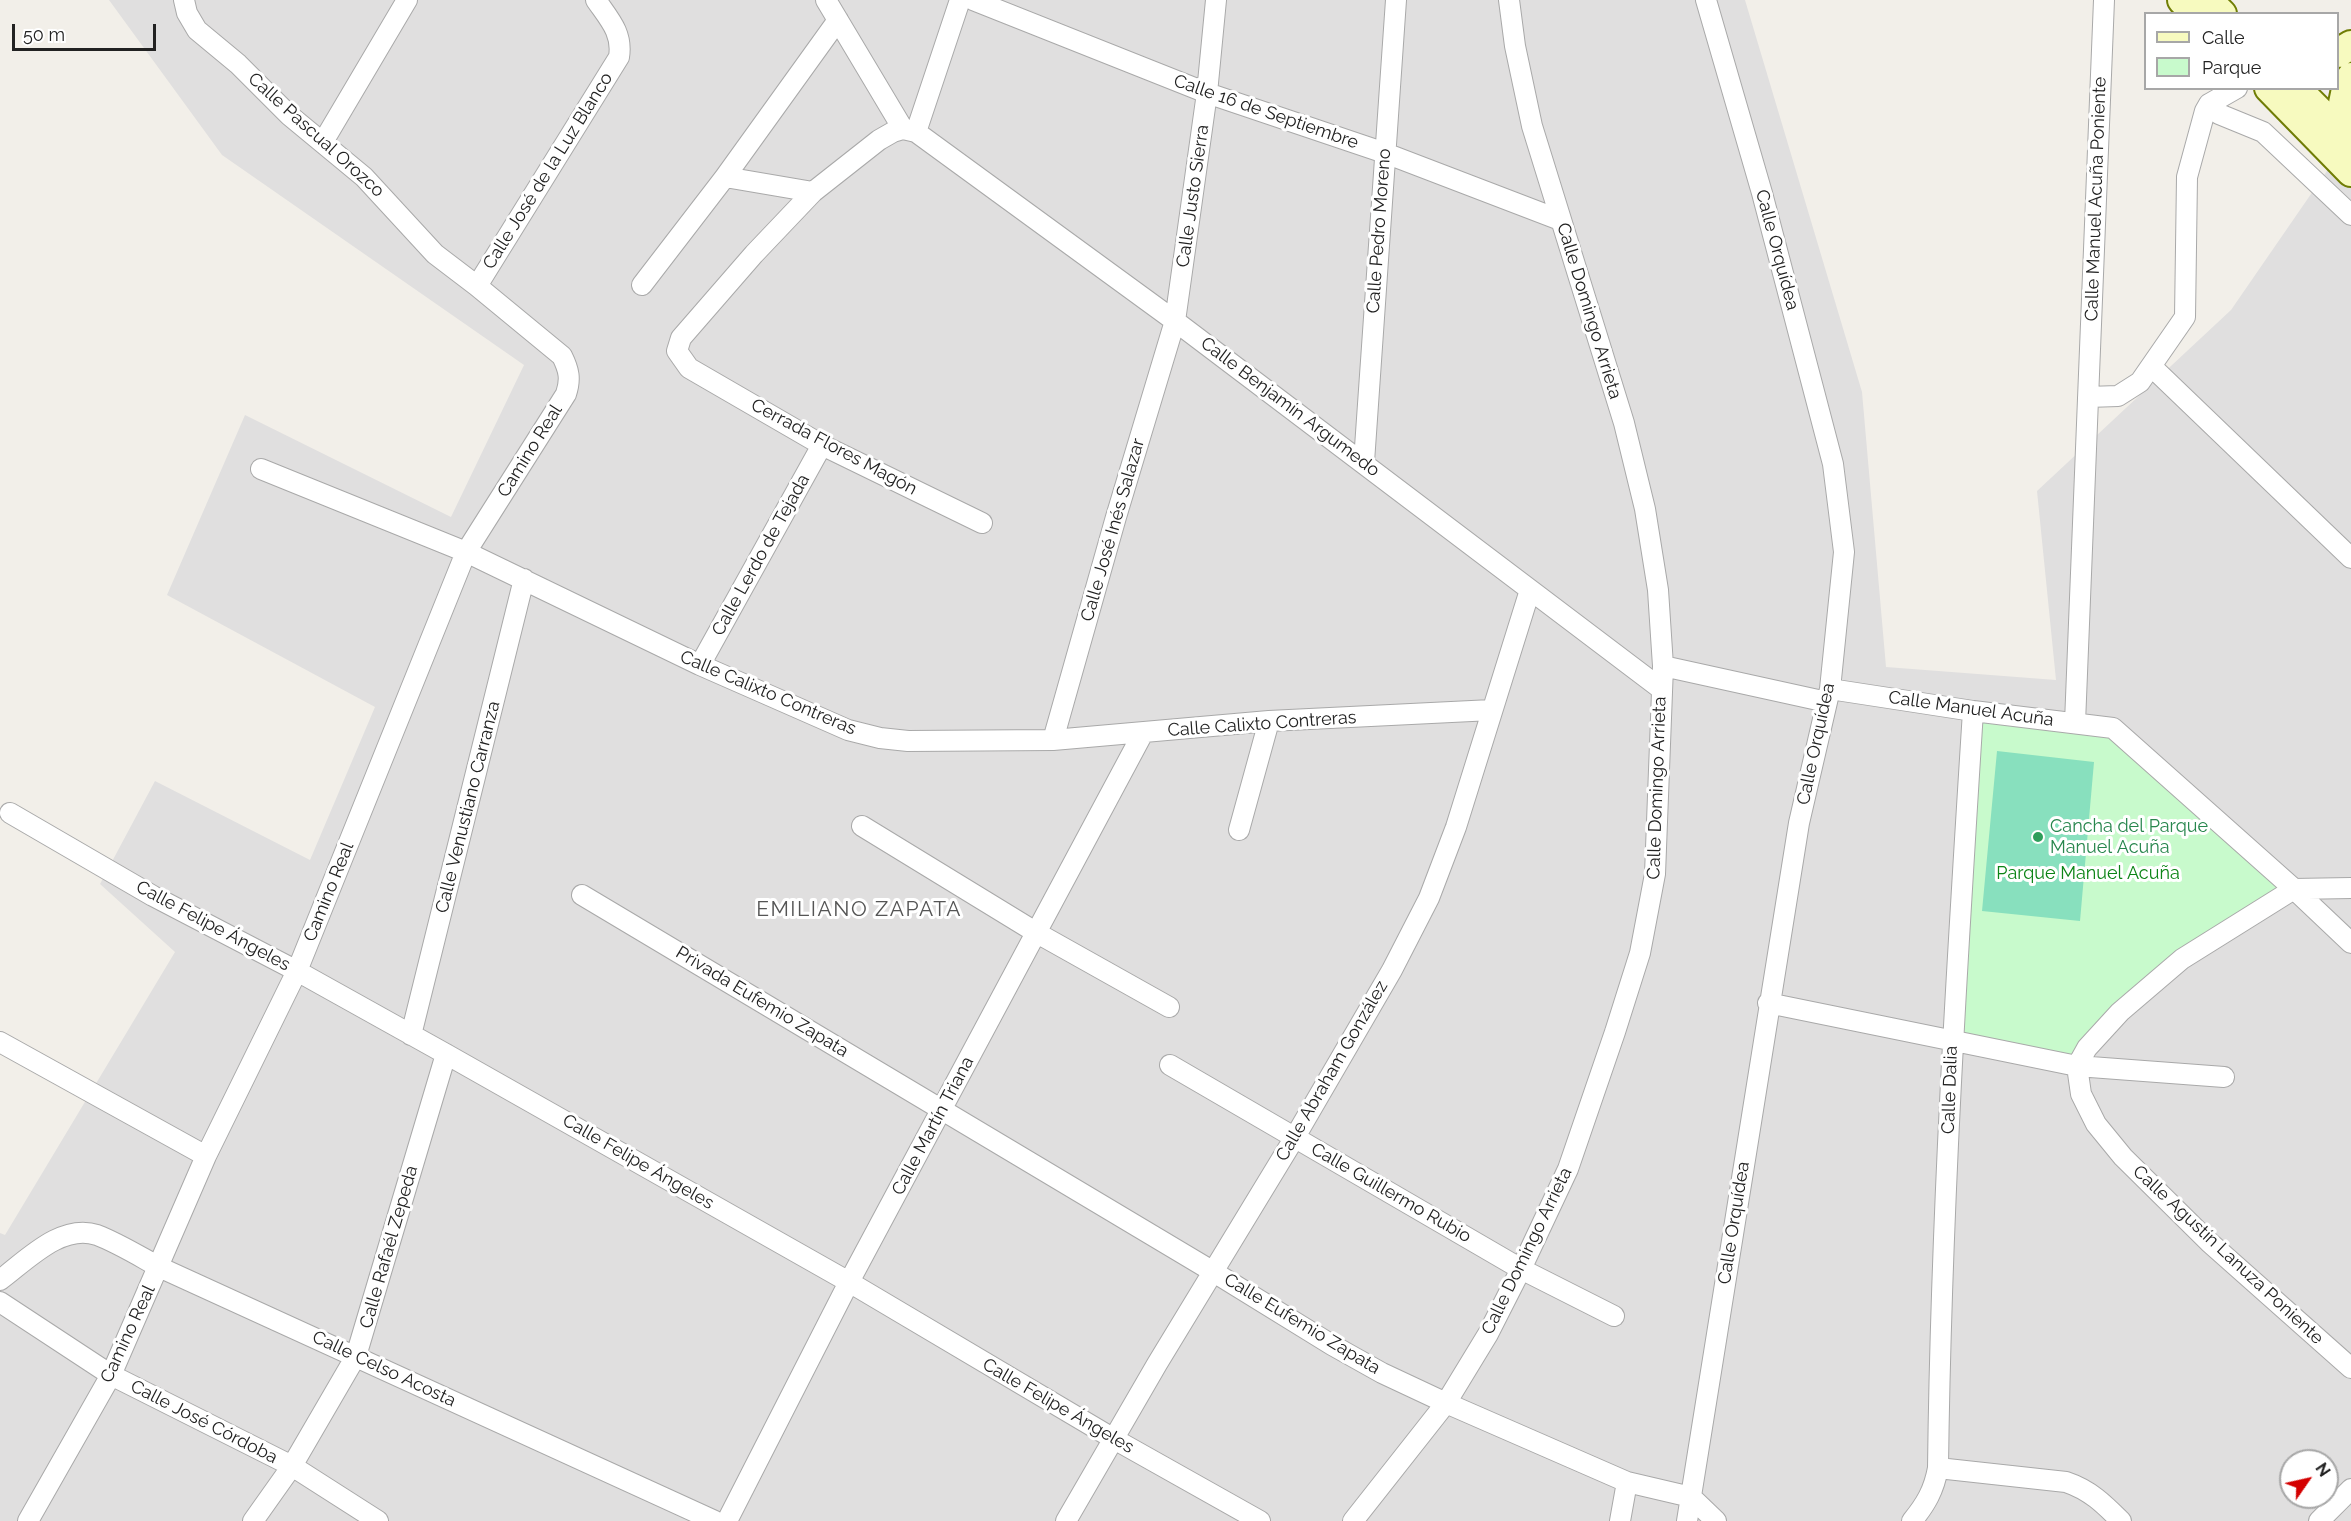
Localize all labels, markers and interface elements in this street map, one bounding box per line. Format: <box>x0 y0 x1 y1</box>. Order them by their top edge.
scale bar <box>15 12 159 50</box>
legend <box>2144 12 2339 90</box>
text: 50 m <box>23 24 65 45</box>
text: Calle <box>2202 27 2245 48</box>
text: Parque <box>2202 57 2261 78</box>
street label: Calle Pascual Orozco <box>243 68 389 202</box>
street label: Calle José de la Luz Blanco <box>478 69 618 273</box>
street label: Calle 16 de Septiembre <box>1171 70 1361 154</box>
street label: Calle Manuel Acuña Poniente <box>2081 76 2111 322</box>
street label: Calle Justo Sierra <box>1172 123 1214 269</box>
street label: Calle Pedro Moreno <box>1362 148 1396 314</box>
street label: Calle Orquídea <box>1751 187 1803 313</box>
street label: Calle Domingo Arrieta <box>1552 220 1626 402</box>
street label: Calle Benjamín Argumedo <box>1196 333 1384 481</box>
street label: Cerrada Flores Magón <box>747 394 921 500</box>
street label: Camino Real <box>493 401 567 501</box>
street label: Calle José Inés Salazar <box>1077 436 1149 624</box>
street label: Calle Lerdo de Tejada <box>708 470 814 640</box>
street label: Calle Calixto Contreras <box>677 646 859 740</box>
street label: Calle Orquídea <box>1793 681 1839 807</box>
street label: Calle Manuel Acuña <box>1887 687 2055 731</box>
street label: Calle Domingo Arrieta <box>1643 696 1671 880</box>
street label: Calle Venustiano Carranza <box>431 699 505 915</box>
street label: Calle Calixto Contreras <box>1167 707 1357 741</box>
place label: Cancha del Parque Manuel Acuña <box>2050 816 2208 858</box>
marker: Cancha del Parque Manuel Acuña <box>2031 830 2045 844</box>
street label: Camino Real <box>299 839 359 945</box>
park label: Parque Manuel Acuña <box>1996 863 2180 885</box>
street label: Calle Felipe Ángeles <box>132 876 294 976</box>
district label: EMILIANO ZAPATA <box>756 897 962 923</box>
street label: Privada Eufemio Zapata <box>672 942 852 1062</box>
street label: Calle Abraham González <box>1271 977 1393 1165</box>
street label: Calle Dalia <box>1938 1045 1962 1135</box>
street label: Calle Martín Triana <box>887 1053 979 1199</box>
street label: Calle Felipe Ángeles <box>558 1110 718 1214</box>
street label: Calle Guillermo Rubio <box>1307 1138 1475 1248</box>
street label: Calle Orquídea <box>1714 1160 1754 1286</box>
street label: Calle Agustín Lanuza Poniente <box>2128 1161 2328 1349</box>
street label: Calle Rafaél Zepeda <box>355 1163 423 1331</box>
street label: Calle Domingo Arrieta <box>1477 1164 1577 1338</box>
street label: Calle Eufemio Zapata <box>1220 1269 1384 1379</box>
street label: Camino Real <box>96 1282 160 1386</box>
street label: Calle Celso Acosta <box>309 1326 459 1412</box>
street label: Calle Felipe Ángeles <box>978 1354 1138 1458</box>
street label: Calle José Córdoba <box>127 1376 281 1468</box>
north arrow <box>2279 1449 2339 1509</box>
text: N <box>2311 1459 2334 1480</box>

